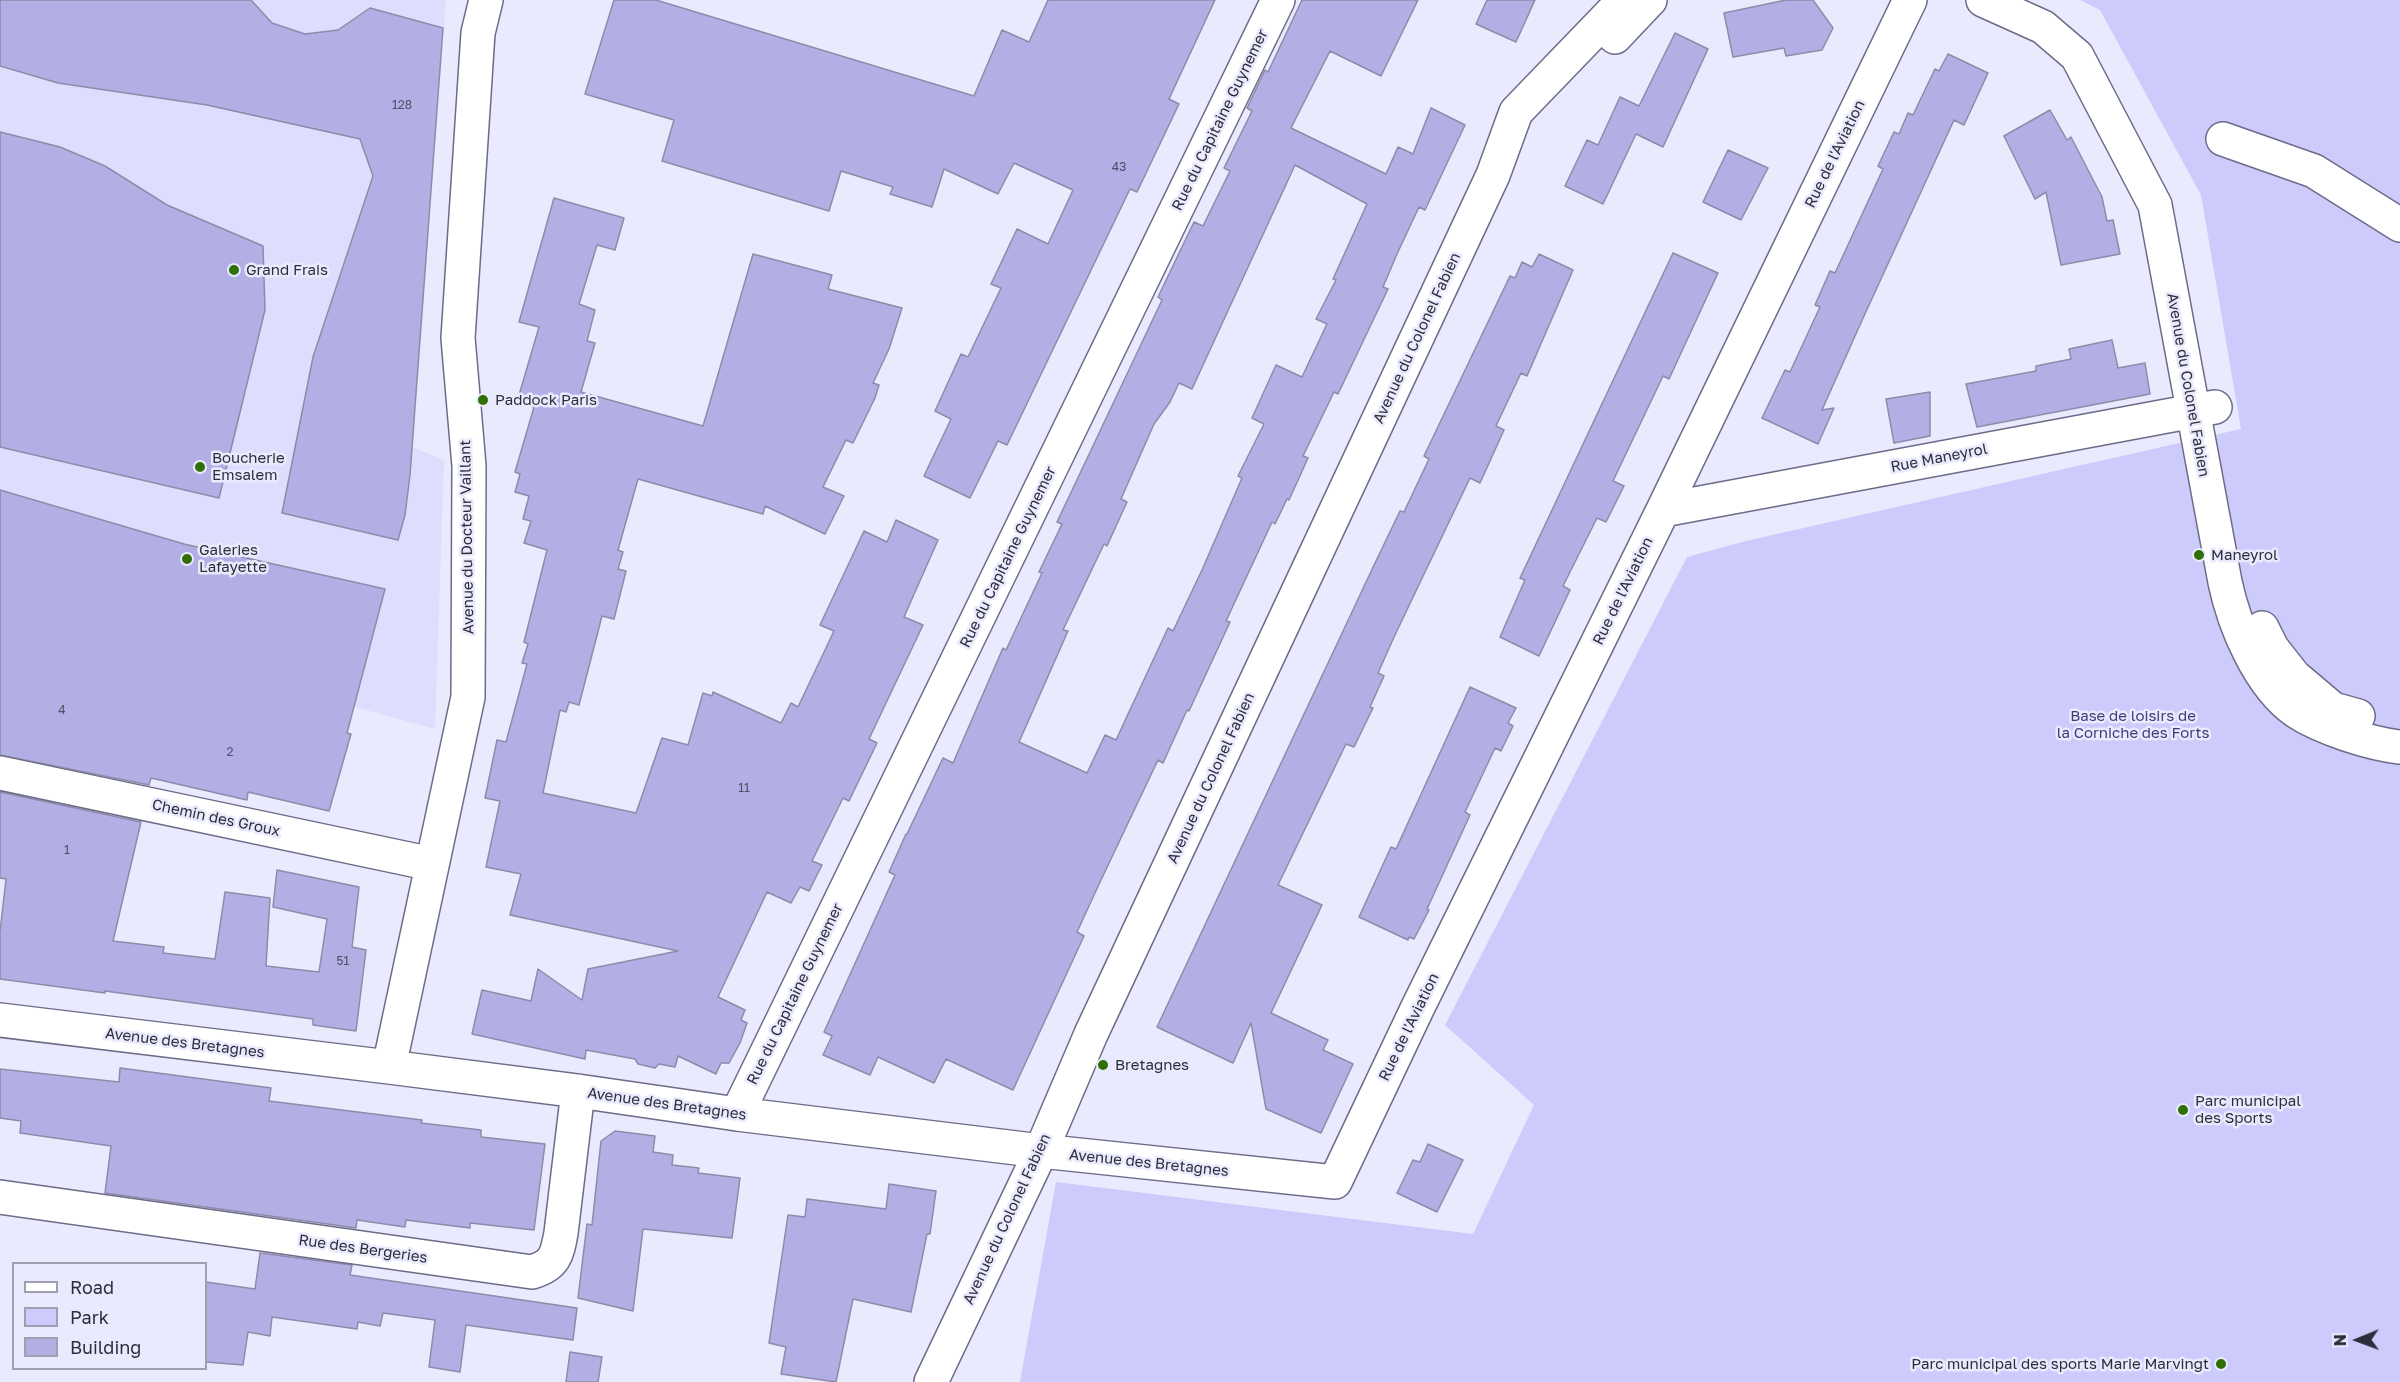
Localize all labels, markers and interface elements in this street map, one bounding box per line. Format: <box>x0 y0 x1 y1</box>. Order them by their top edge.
street label: Rue du Capitaine Guynemer <box>1168 26 1272 214</box>
street label: Rue de l'Aviation <box>1801 97 1869 211</box>
house number: 128 <box>392 98 412 112</box>
house number: 43 <box>1112 160 1126 174</box>
street label: Avenue du Colonel Fabien <box>1369 250 1465 426</box>
place label: Grand Frais <box>246 261 328 279</box>
marker: Grand Frais <box>227 263 241 277</box>
street label: Avenue du Colonel Fabien <box>2163 292 2213 478</box>
place label: Paddock Paris <box>495 391 597 409</box>
marker: Paddock Paris <box>476 393 490 407</box>
street label: Avenue du Docteur Vaillant <box>456 440 478 634</box>
street label: Rue Maneyrol <box>1889 440 1989 476</box>
place label: Boucherie Emsalem <box>212 449 285 484</box>
marker: Boucherie Emsalem <box>193 460 207 474</box>
street label: Rue du Capitaine Guynemer <box>956 463 1060 651</box>
street label: Rue de l'Aviation <box>1589 534 1657 648</box>
place label: Galeries Lafayette <box>199 541 267 576</box>
place label: Maneyrol <box>2211 546 2278 564</box>
marker: Maneyrol <box>2192 548 2206 562</box>
marker: Galeries Lafayette <box>180 552 194 566</box>
street label: Avenue du Colonel Fabien <box>1163 690 1259 866</box>
house number: 4 <box>58 703 66 717</box>
park label: Base de loisirs de la Corniche des Forts <box>2057 707 2209 742</box>
house number: 2 <box>227 745 233 759</box>
house number: 11 <box>738 781 750 795</box>
street label: Chemin des Groux <box>150 796 282 840</box>
house number: 1 <box>64 843 70 857</box>
street label: Rue du Capitaine Guynemer <box>743 900 847 1088</box>
house number: 51 <box>337 954 349 968</box>
street label: Rue de l'Aviation <box>1375 970 1443 1084</box>
street label: Avenue des Bretagnes <box>104 1024 266 1062</box>
place label: Bretagnes <box>1115 1056 1189 1074</box>
marker: Bretagnes <box>1096 1058 1110 1072</box>
street label: Avenue des Bretagnes <box>586 1084 748 1124</box>
place label: Parc municipal des Sports <box>2195 1092 2301 1127</box>
marker: Parc municipal des Sports <box>2176 1103 2190 1117</box>
street label: Avenue du Colonel Fabien <box>959 1131 1055 1307</box>
street label: Avenue des Bretagnes <box>1068 1146 1230 1180</box>
street label: Rue des Bergeries <box>297 1231 429 1267</box>
legend <box>12 1262 207 1370</box>
text: Road <box>70 1276 114 1298</box>
text: Park <box>70 1306 109 1328</box>
north arrow <box>2328 1310 2388 1370</box>
text: N <box>2330 1334 2350 1347</box>
text: Building <box>70 1336 141 1358</box>
place label: Parc municipal des sports Marie Marvingt <box>1911 1355 2209 1373</box>
marker: Parc municipal des sports Marie Marvingt <box>2214 1357 2228 1371</box>

